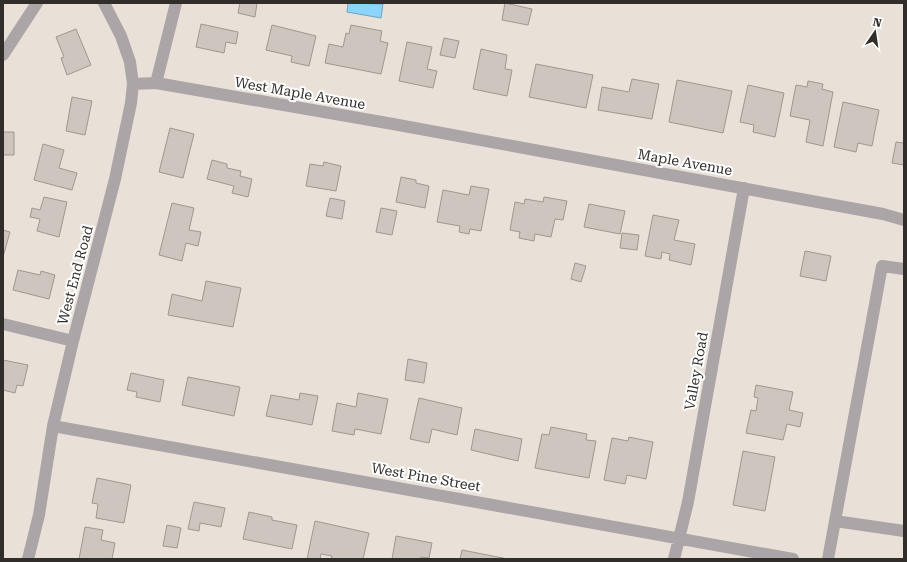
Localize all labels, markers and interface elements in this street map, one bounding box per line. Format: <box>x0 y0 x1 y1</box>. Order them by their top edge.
north arrow <box>855 12 895 52</box>
text: N <box>872 15 883 30</box>
street label: West Maple Avenue <box>233 74 367 112</box>
street label: Maple Avenue <box>636 146 734 178</box>
street label: West End Road <box>54 224 96 326</box>
street label: Valley Road <box>681 331 711 411</box>
street label: West Pine Street <box>370 460 482 494</box>

